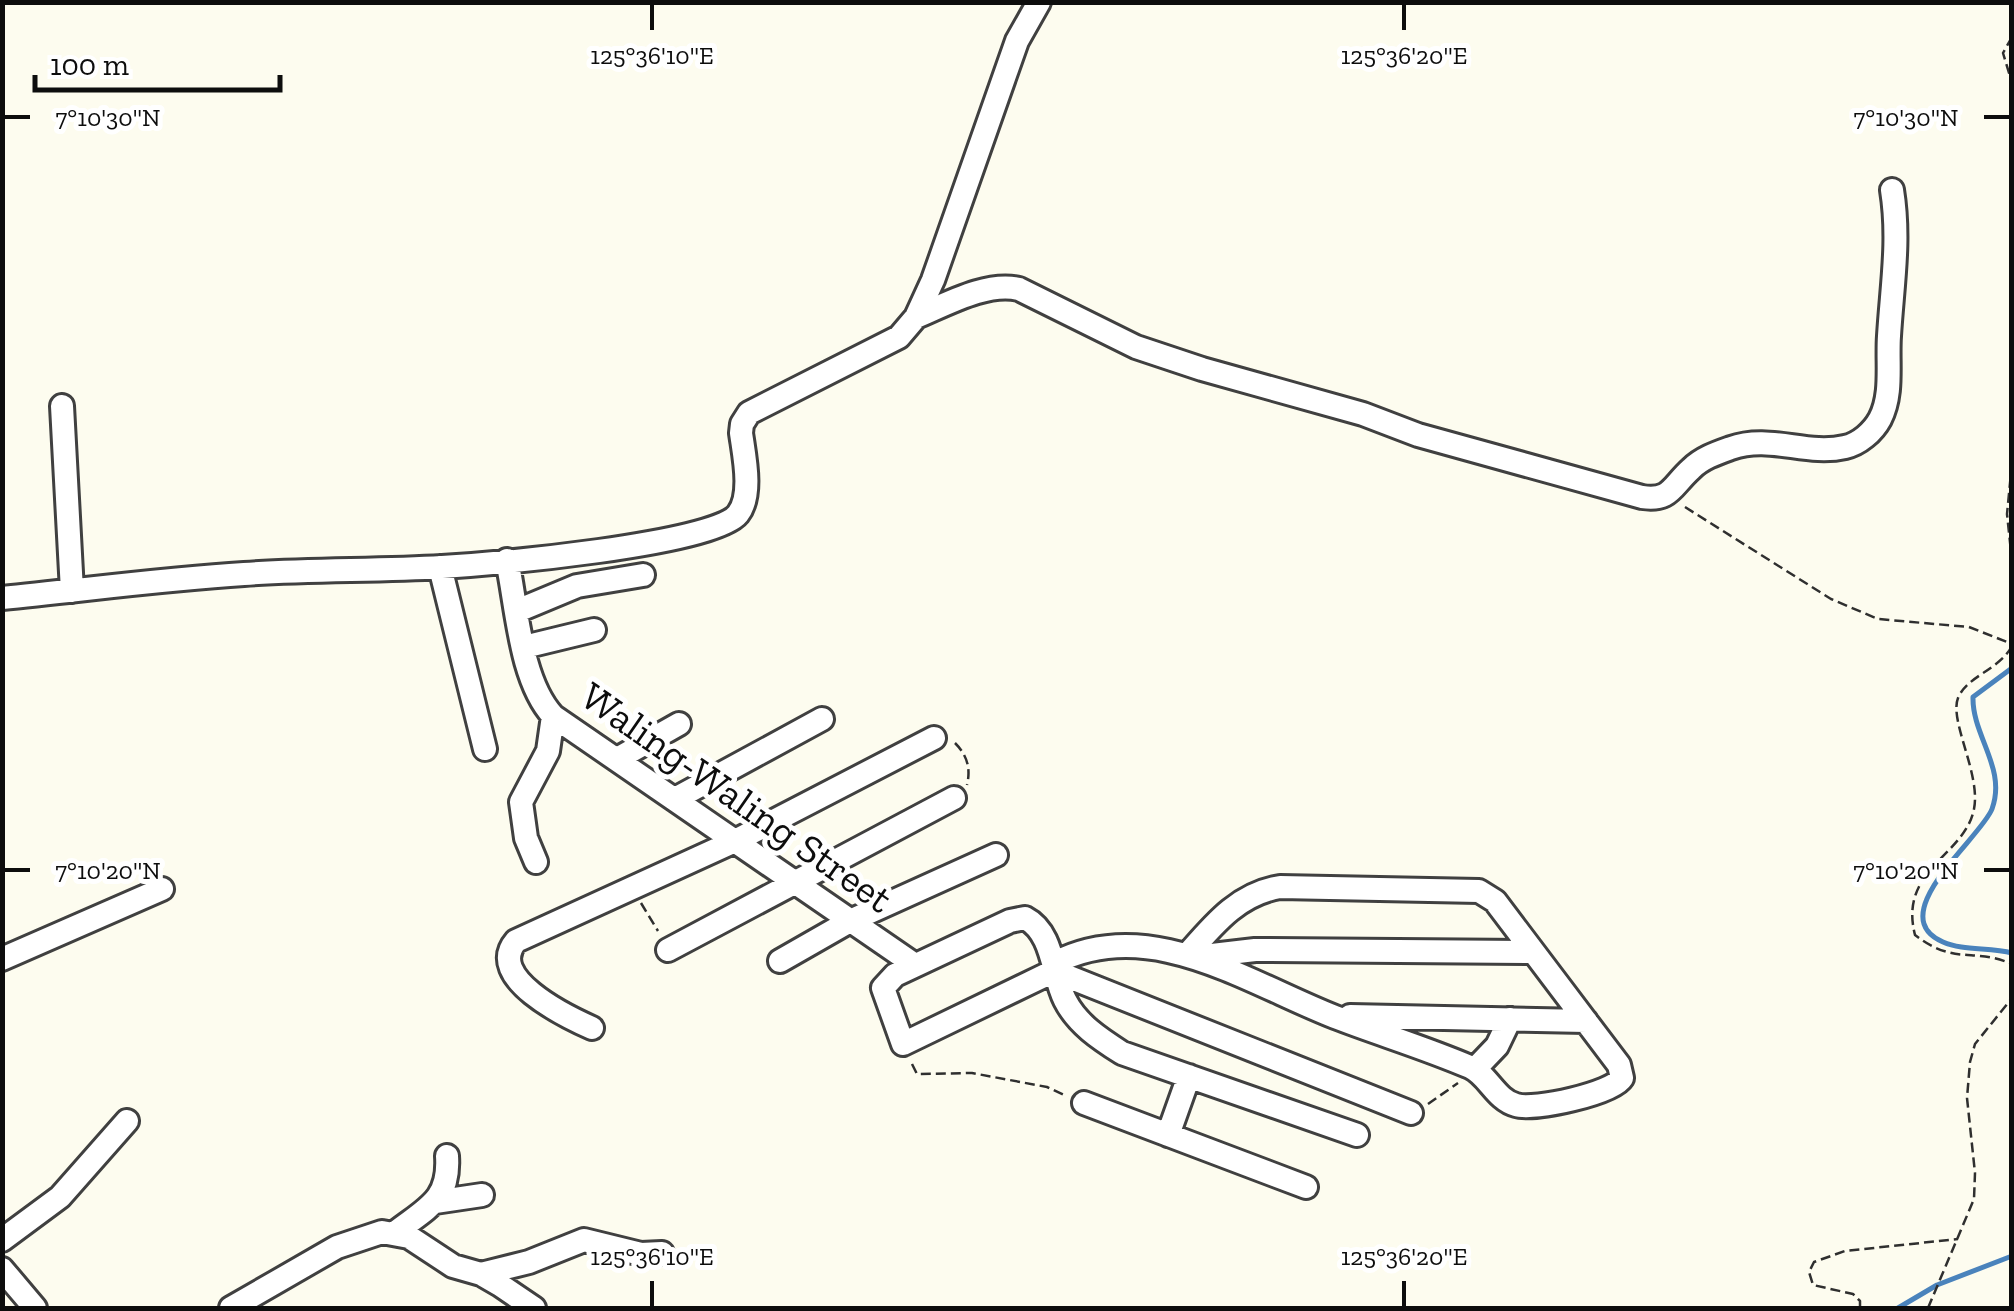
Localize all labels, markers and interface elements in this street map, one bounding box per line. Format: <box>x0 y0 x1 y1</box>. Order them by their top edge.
scale bar <box>35 30 280 92</box>
text: 125°36'10"E <box>590 40 714 70</box>
text: 125°36'20"E <box>1341 40 1467 70</box>
text: 100 m <box>50 47 129 83</box>
text: 7°10'30"N <box>56 102 160 132</box>
text: 7°10'30"N <box>1854 102 1958 132</box>
street label: Waling-Waling Street <box>572 671 902 923</box>
text: 7°10'20"N <box>55 855 161 885</box>
text: 7°10'20"N <box>1853 855 1959 885</box>
text: 125°36'10"E <box>590 1241 714 1271</box>
text: 125°36'20"E <box>1341 1241 1467 1271</box>

